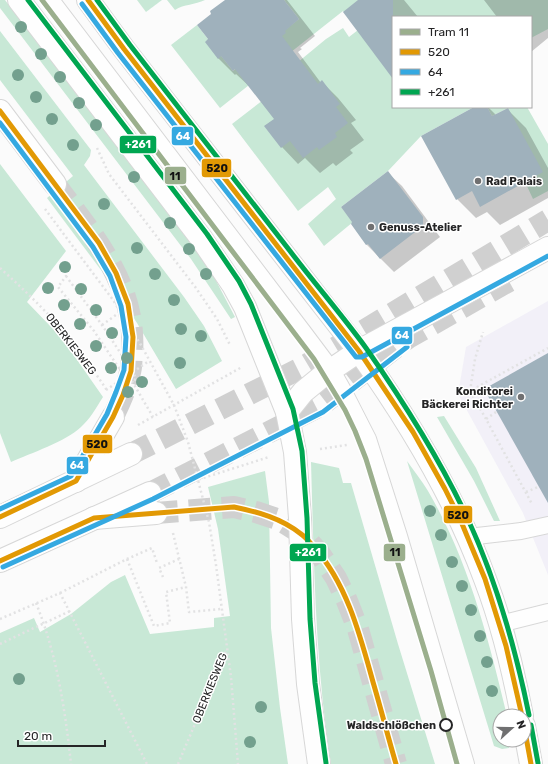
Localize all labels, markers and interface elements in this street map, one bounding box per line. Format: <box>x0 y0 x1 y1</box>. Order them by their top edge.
legend <box>392 16 532 108</box>
text: Tram 11 <box>428 25 469 39</box>
text: 520 <box>428 45 450 59</box>
text: 64 <box>428 65 443 79</box>
text: +261 <box>428 85 454 99</box>
line badge: 64 <box>171 126 194 146</box>
text: 64 <box>176 130 191 143</box>
line badge: +261 <box>119 135 157 154</box>
text: +261 <box>125 138 151 151</box>
line badge: 520 <box>201 158 232 178</box>
text: 520 <box>206 162 228 175</box>
line badge: 11 <box>164 166 187 185</box>
text: 11 <box>170 170 180 183</box>
place label: Rad Palais <box>486 175 542 188</box>
marker: Rad Palais <box>473 176 483 186</box>
place label: Genuss-Atelier <box>379 221 462 234</box>
marker: Genuss-Atelier <box>366 222 376 232</box>
street label: OBERKIESWEG <box>43 311 99 377</box>
line badge: 64 <box>391 326 413 345</box>
text: 64 <box>395 329 410 342</box>
place label: Konditorei Bäckerei Richter <box>422 385 513 411</box>
marker: Konditorei Bäckerei Richter <box>516 392 526 402</box>
line badge: 520 <box>82 434 113 454</box>
text: 520 <box>86 438 108 451</box>
line badge: 64 <box>66 456 89 475</box>
text: 64 <box>70 459 85 472</box>
line badge: 520 <box>443 505 473 524</box>
text: 520 <box>447 509 469 522</box>
line badge: +261 <box>289 543 327 562</box>
line badge: 11 <box>383 543 406 562</box>
text: +261 <box>295 546 321 559</box>
text: 11 <box>390 546 400 559</box>
street label: OBERKIESWEG <box>190 651 230 725</box>
north arrow <box>492 708 532 748</box>
marker: Waldschlößchen <box>439 718 453 732</box>
place label: Waldschlößchen <box>347 719 436 732</box>
text: N <box>513 719 528 731</box>
scale bar <box>18 722 105 748</box>
text: 20 m <box>24 729 52 743</box>

